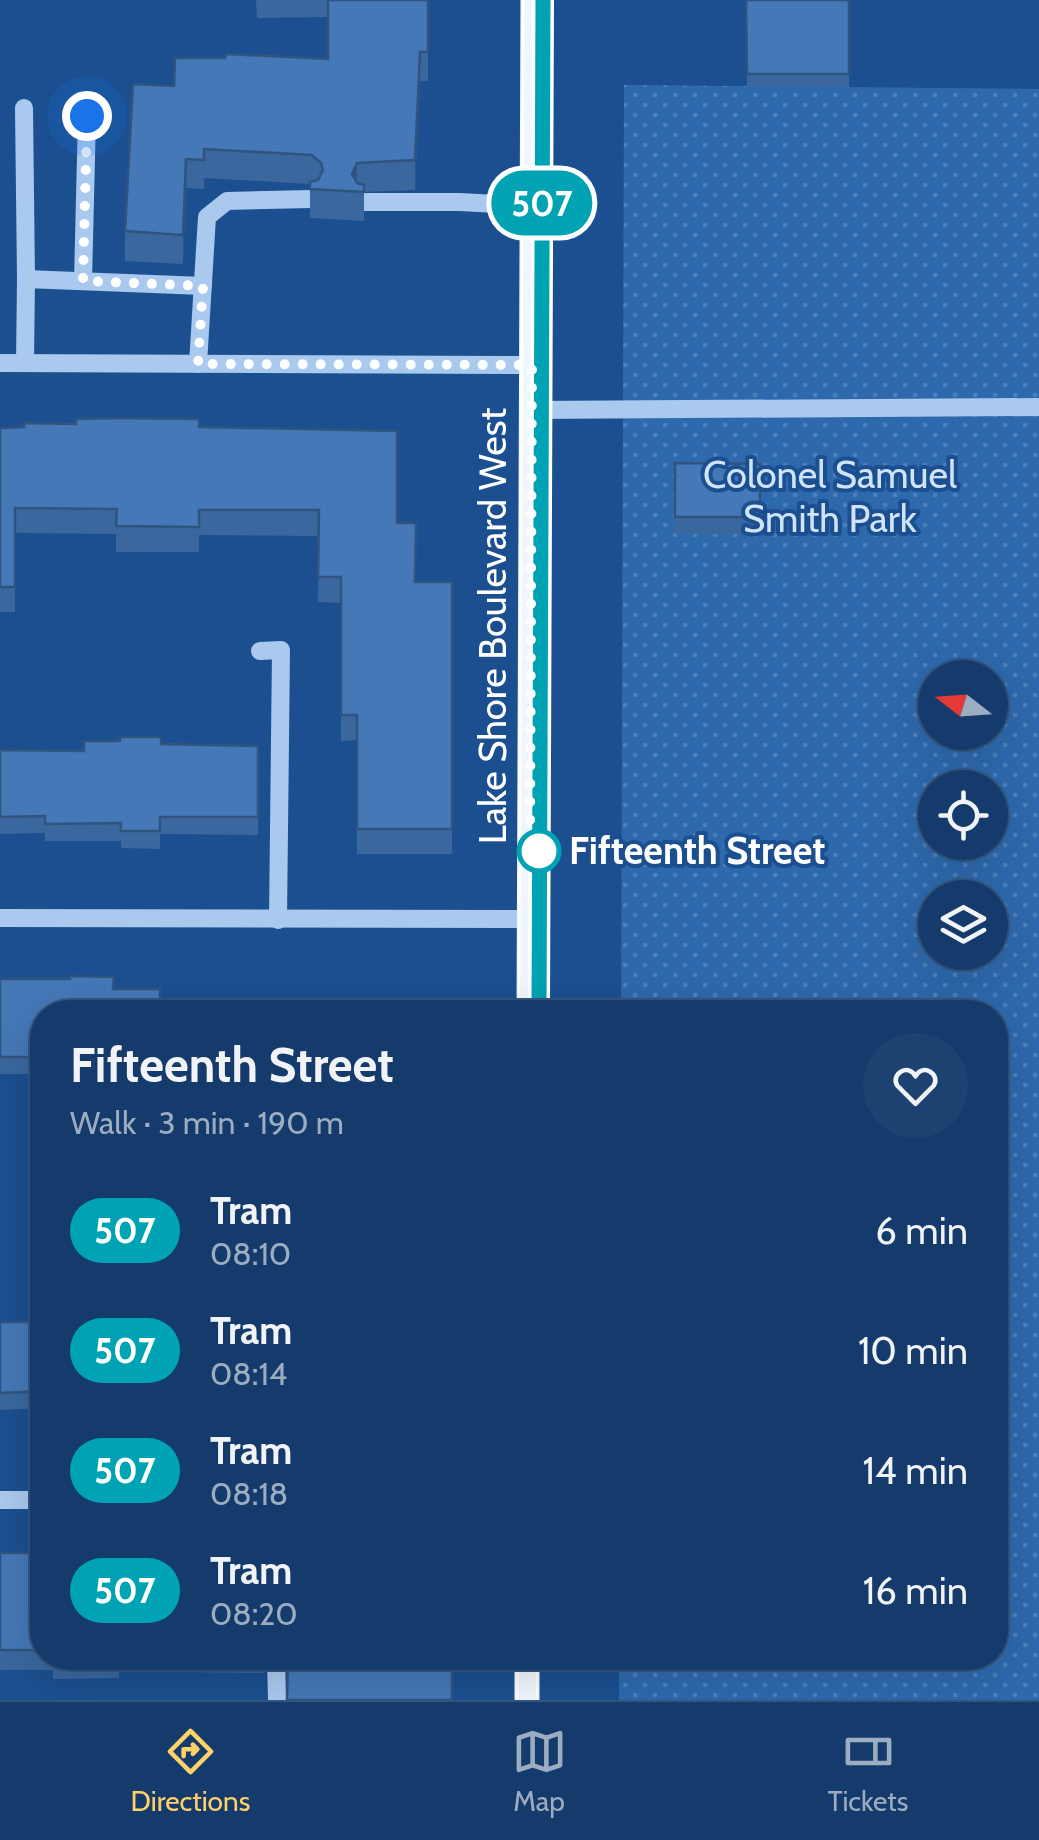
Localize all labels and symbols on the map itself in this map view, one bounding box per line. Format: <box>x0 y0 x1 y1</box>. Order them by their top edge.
your location <box>62 91 112 141</box>
line badge: 507 <box>484 170 600 236</box>
street label: Lake Shore Boulevard West <box>469 408 516 844</box>
park label: Colonel Samuel Smith Park <box>703 451 957 542</box>
north arrow <box>918 660 1008 750</box>
place label: Fifteenth Street <box>569 827 825 874</box>
marker: Fifteenth Street <box>518 830 560 872</box>

